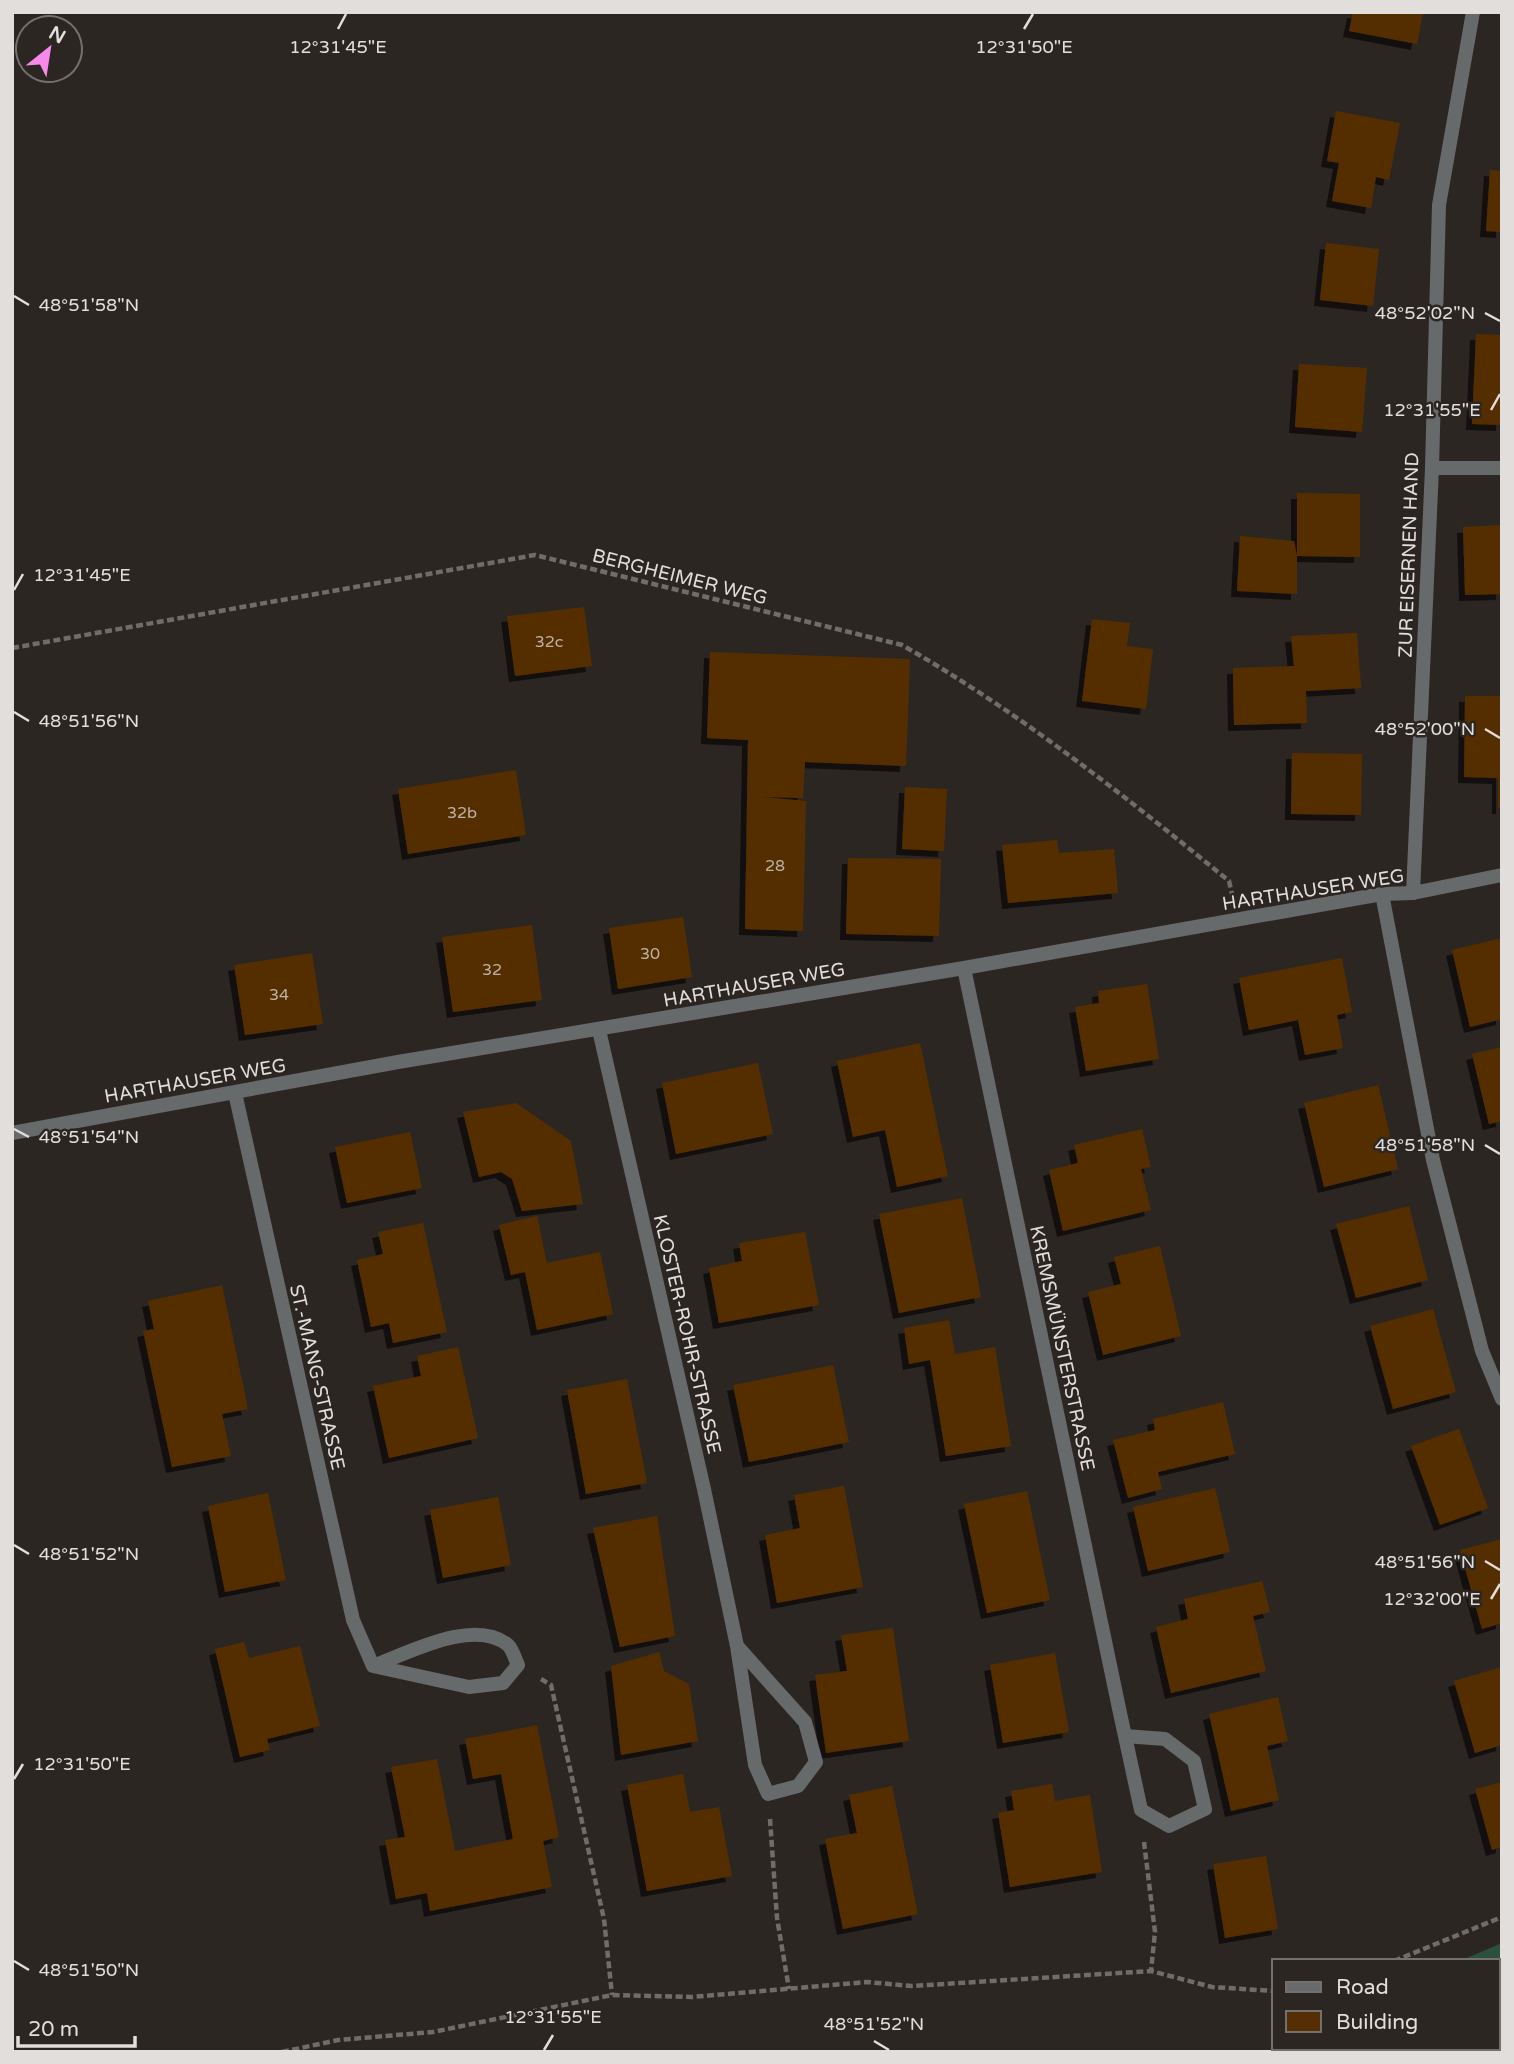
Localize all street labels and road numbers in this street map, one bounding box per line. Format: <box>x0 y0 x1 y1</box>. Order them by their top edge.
street label: ZUR EISERNEN HAND <box>1394 452 1424 658</box>
street label: BERGHEIMER WEG <box>590 545 770 609</box>
street label: HARTHAUSER WEG <box>1221 865 1406 915</box>
street label: HARTHAUSER WEG <box>662 958 847 1012</box>
street label: HARTHAUSER WEG <box>103 1054 288 1108</box>
street label: KLOSTER-ROHR-STRASSE <box>649 1212 725 1456</box>
street label: KREMSMÜNSTERSTRASSE <box>1025 1223 1099 1473</box>
street label: ST.-MANG-STRASSE <box>285 1282 349 1472</box>

